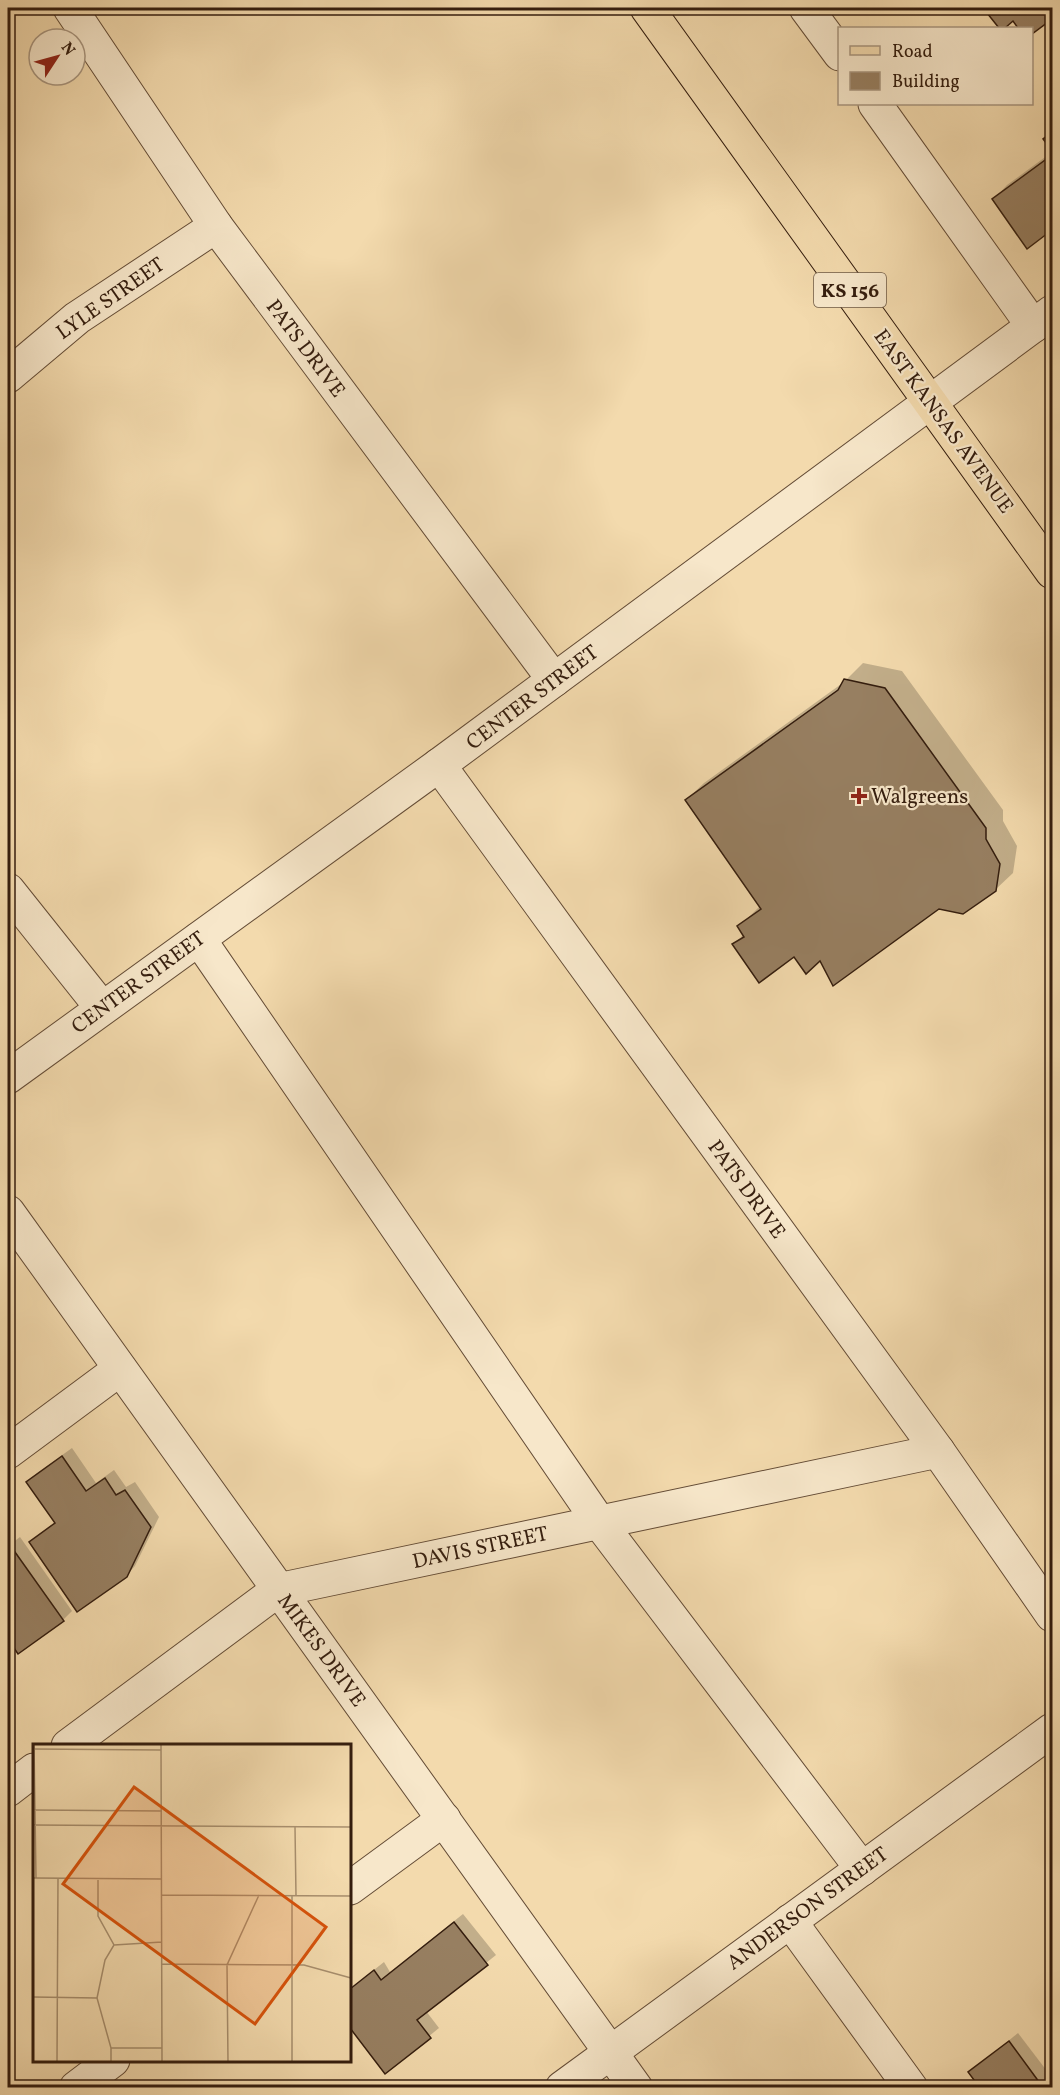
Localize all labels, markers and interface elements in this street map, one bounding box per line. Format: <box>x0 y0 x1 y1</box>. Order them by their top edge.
north arrow <box>27 27 87 87</box>
legend <box>838 27 1033 105</box>
text: N <box>55 38 80 61</box>
text: Road <box>892 40 933 65</box>
text: Building <box>892 70 960 95</box>
street label: LYLE STREET <box>51 251 171 347</box>
road number: KS 156 <box>814 273 886 307</box>
street label: PATS DRIVE <box>258 294 351 404</box>
street label: EAST KANSAS AVENUE <box>866 324 1020 520</box>
street label: CENTER STREET <box>461 639 605 758</box>
place label: Walgreens <box>871 783 968 812</box>
marker: Walgreens <box>852 789 866 803</box>
street label: CENTER STREET <box>66 925 212 1042</box>
street label: PATS DRIVE <box>700 1134 792 1245</box>
street label: DAVIS STREET <box>410 1520 551 1577</box>
street label: MIKES DRIVE <box>270 1588 372 1714</box>
inset map <box>33 1744 351 2062</box>
street label: ANDERSON STREET <box>721 1841 895 1978</box>

